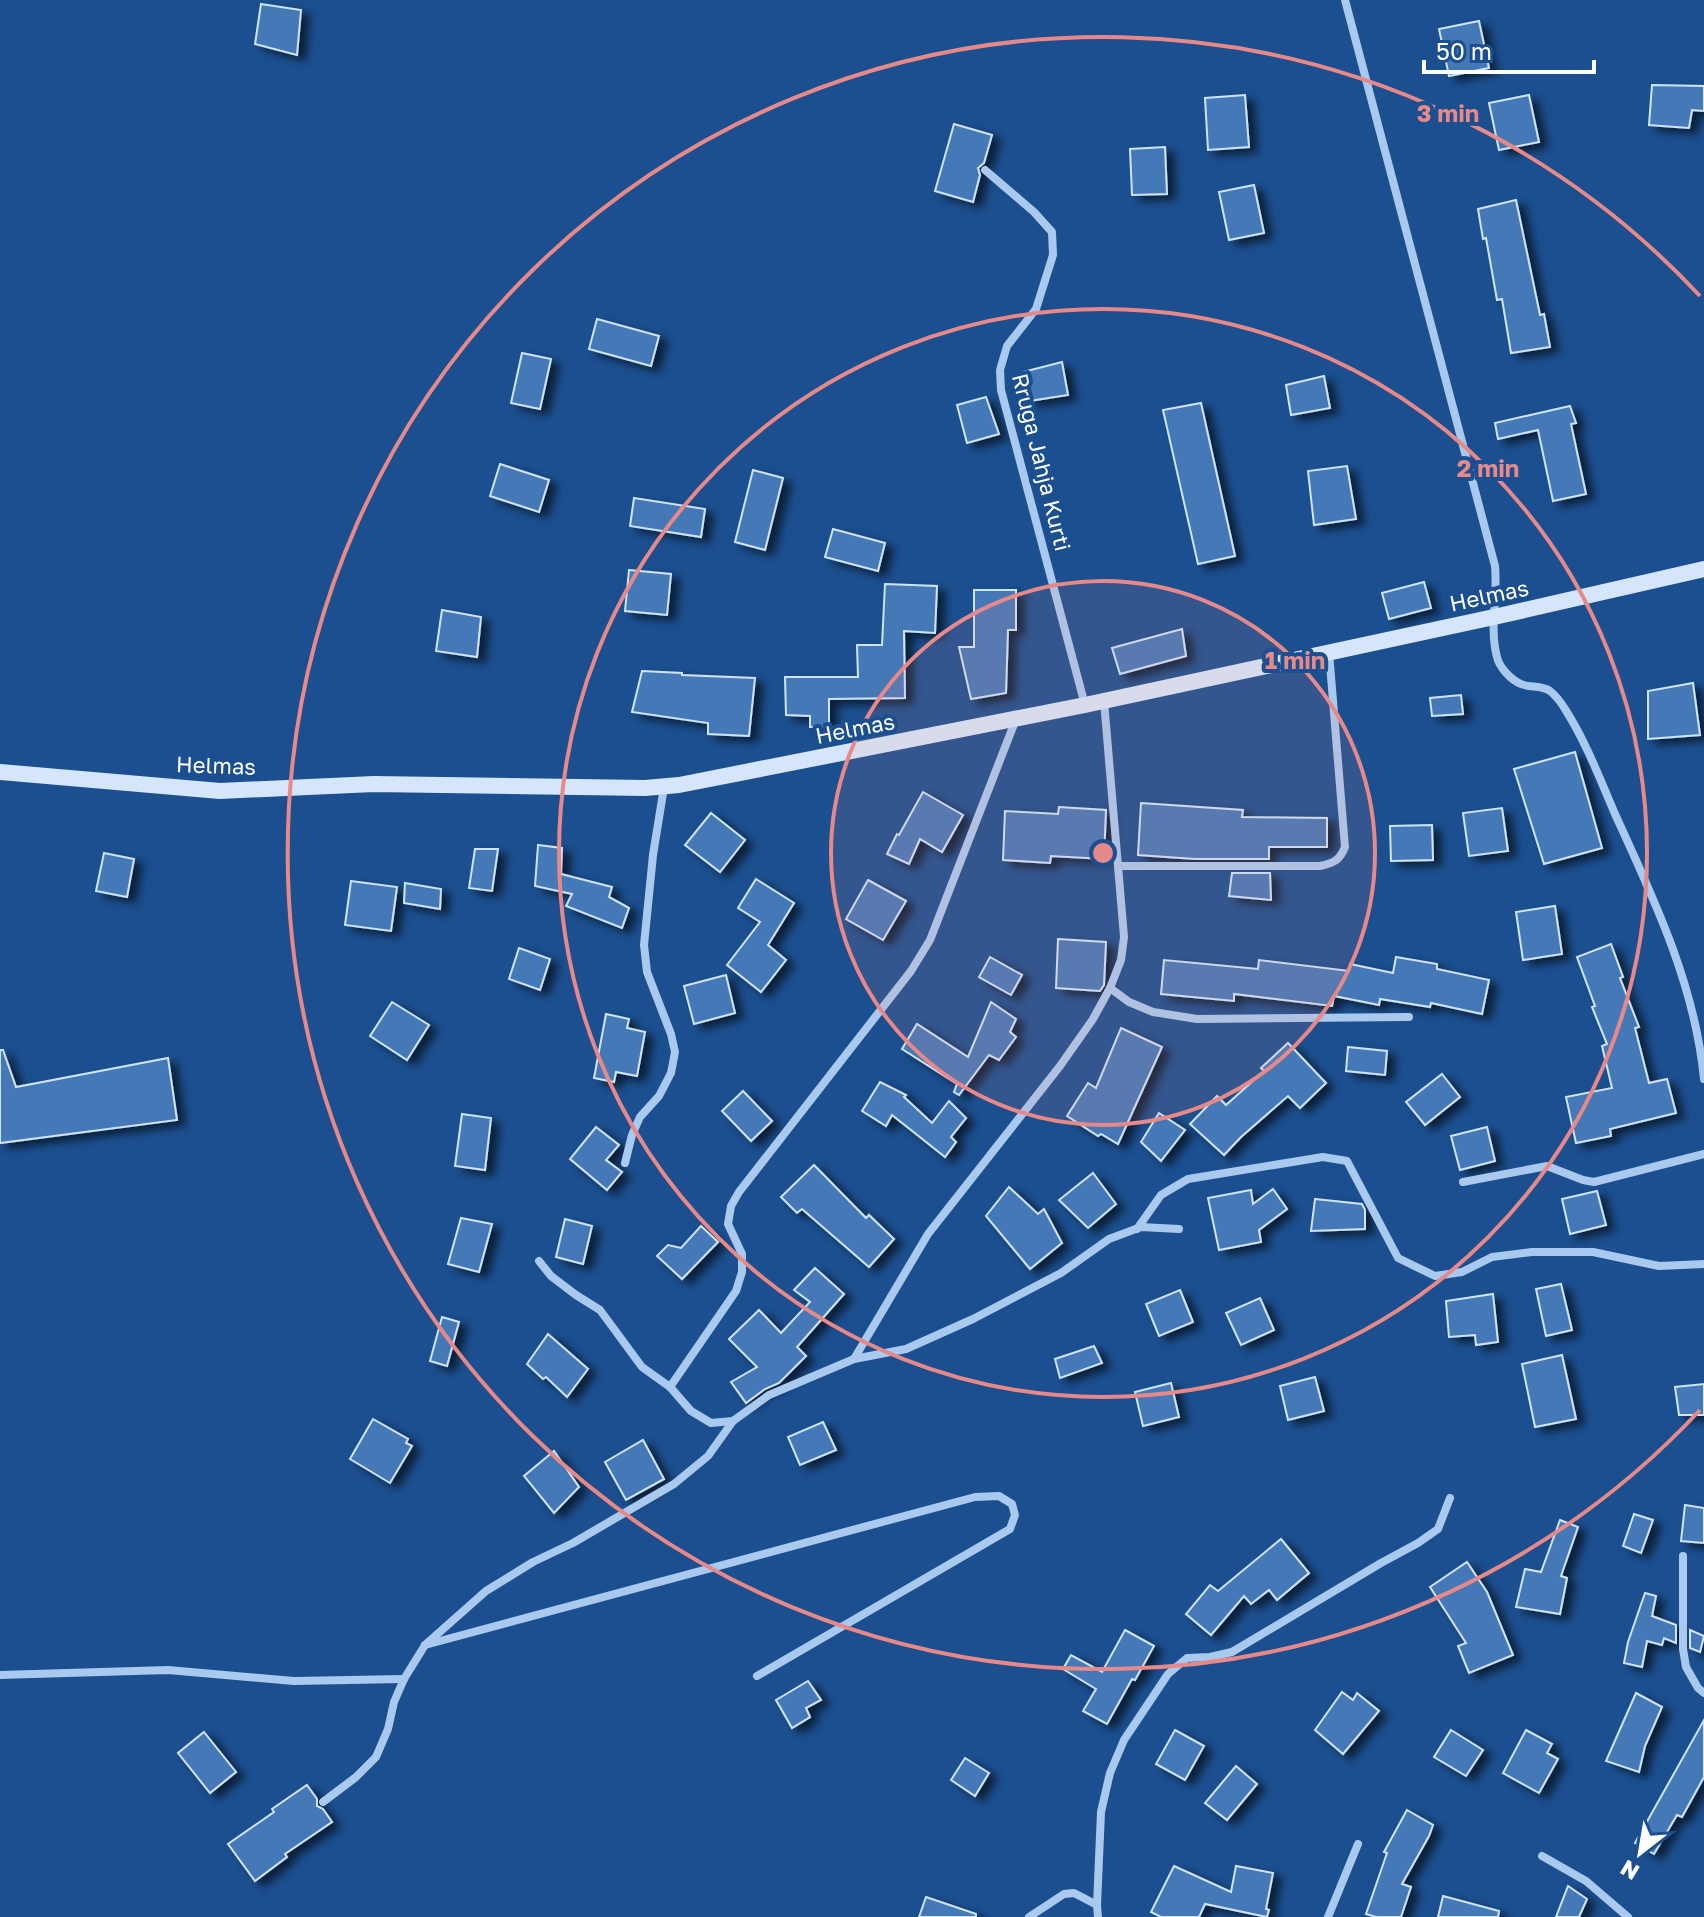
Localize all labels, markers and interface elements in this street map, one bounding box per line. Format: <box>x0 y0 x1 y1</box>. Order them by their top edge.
scale bar <box>1424 24 1594 74</box>
text: 50 m <box>1436 36 1492 65</box>
text: 3 min <box>1417 98 1479 127</box>
street label: Rruga Jahja Kurti <box>1007 370 1077 554</box>
text: 2 min <box>1457 453 1519 482</box>
street label: Helmas <box>1447 573 1531 617</box>
text: 1 min <box>1265 645 1325 674</box>
street label: Helmas <box>813 707 897 749</box>
street label: Helmas <box>176 750 256 780</box>
centre of rings <box>1089 839 1117 867</box>
north arrow <box>1600 1813 1680 1893</box>
text: N <box>1615 1855 1644 1886</box>

